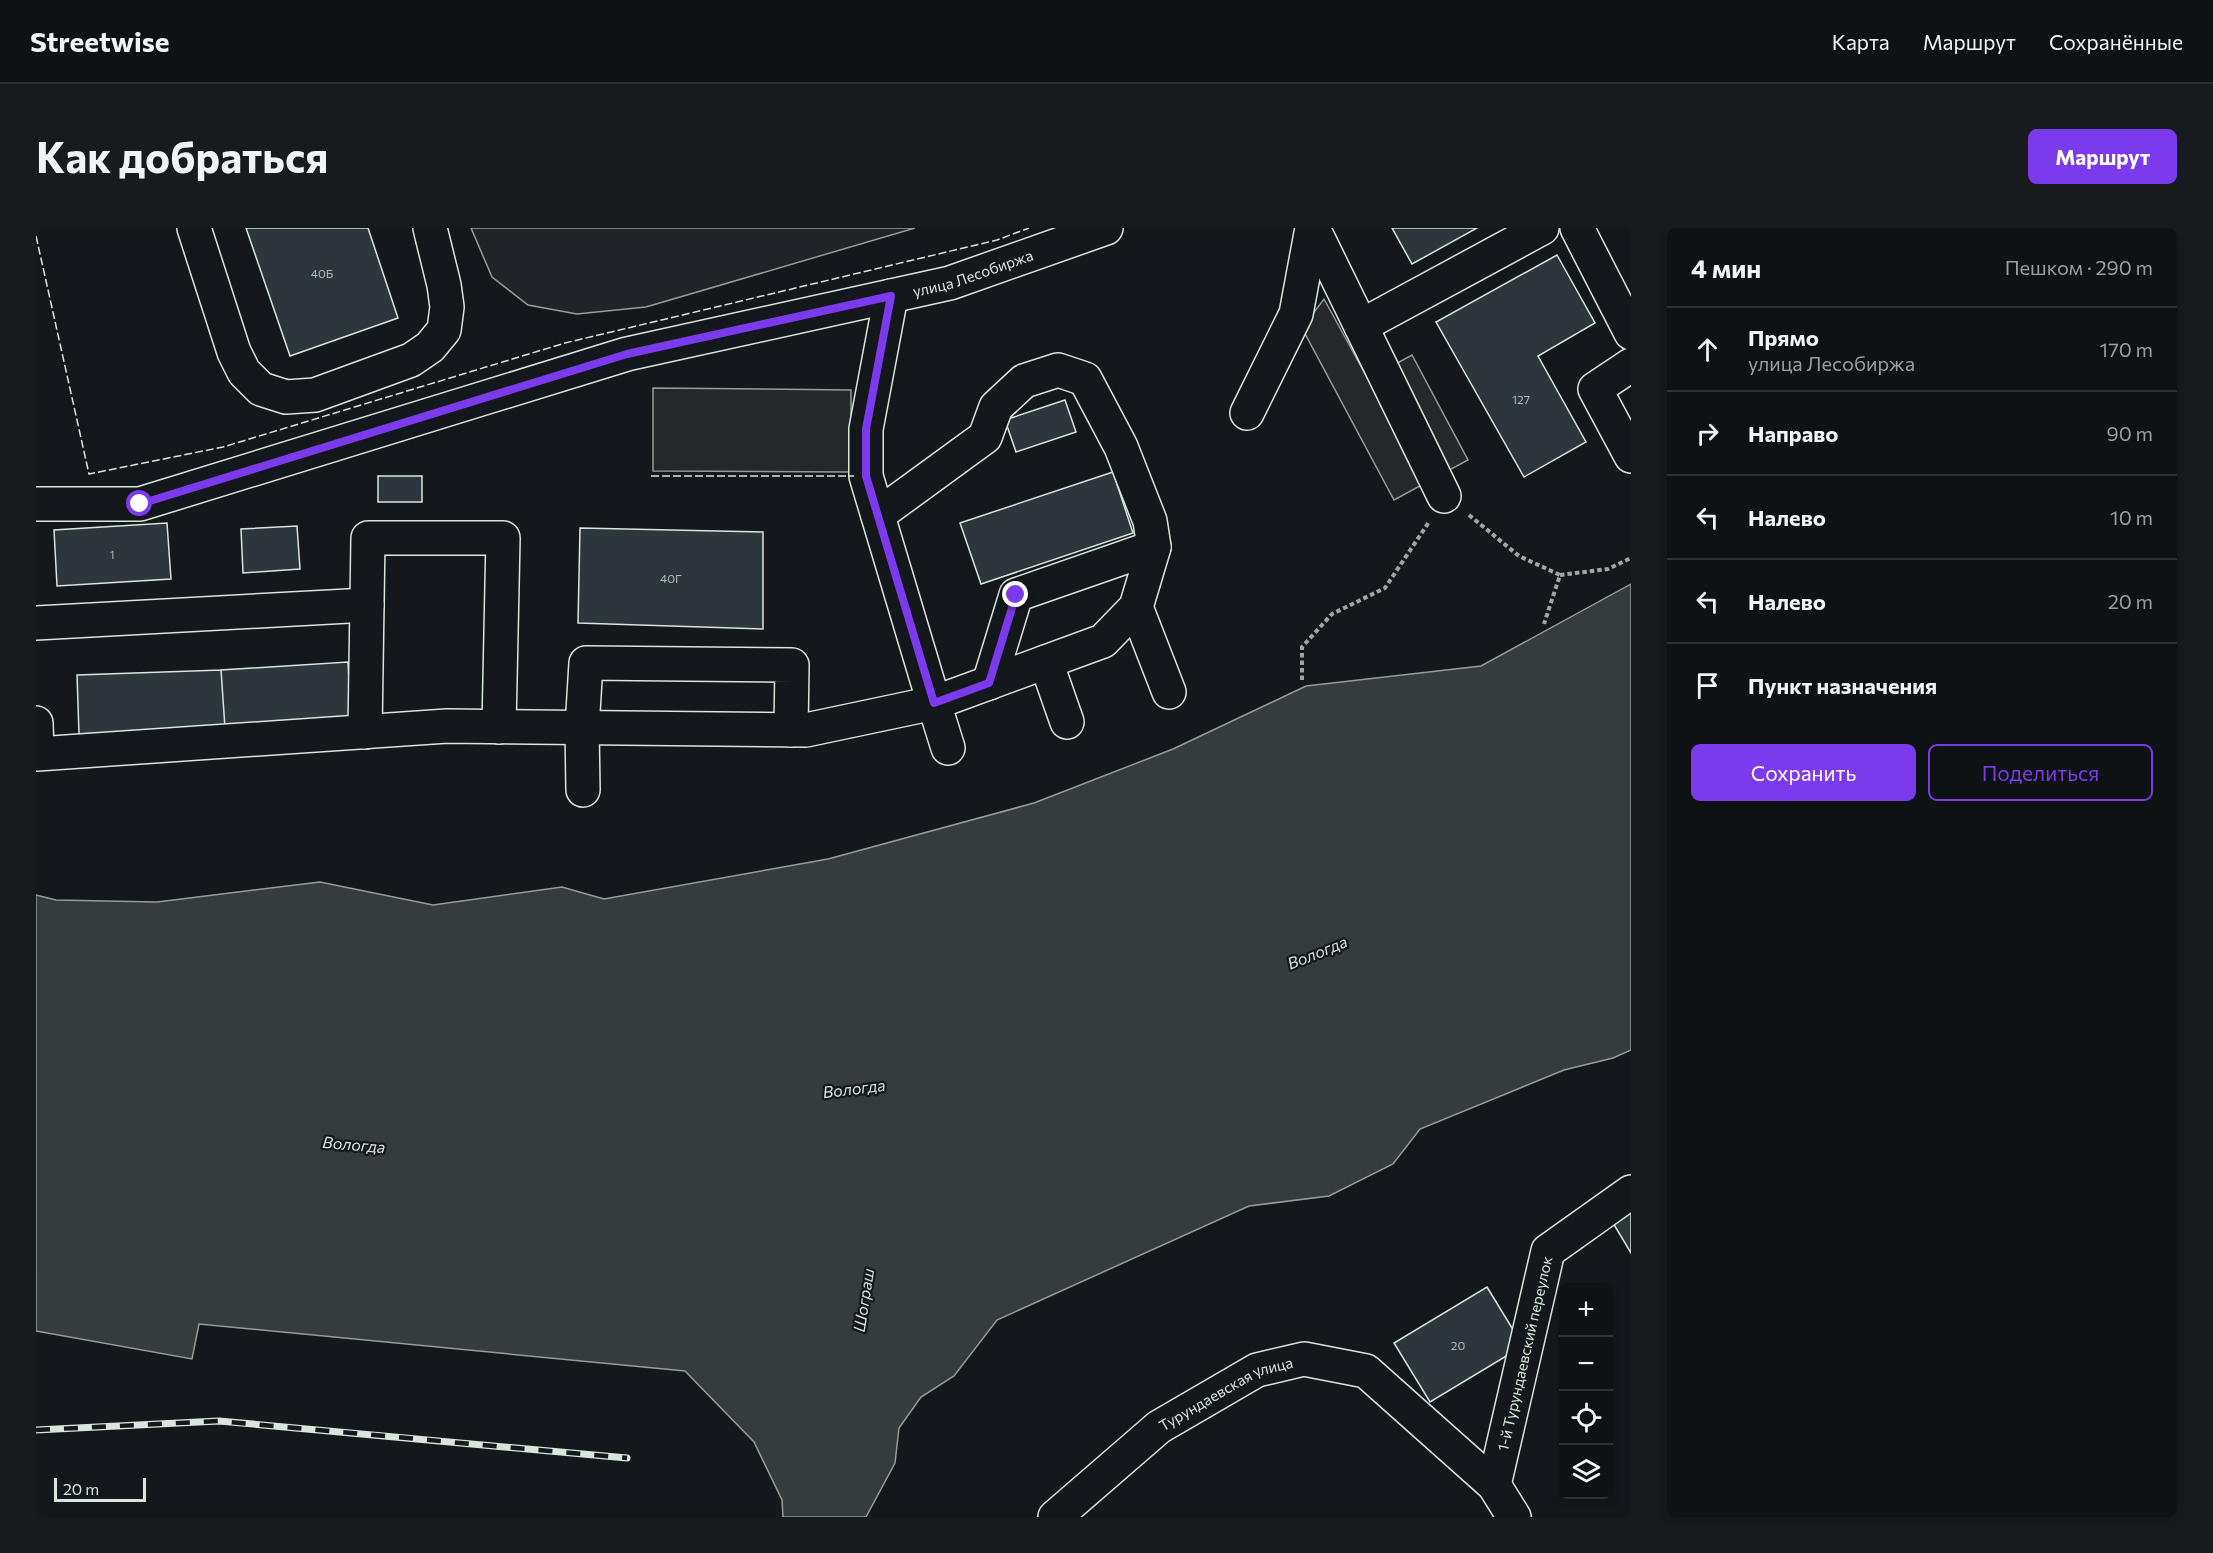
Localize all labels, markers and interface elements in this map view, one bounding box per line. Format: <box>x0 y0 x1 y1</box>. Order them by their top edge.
text: Streetwise <box>30 24 170 58</box>
text: Карта <box>1832 29 1890 54</box>
text: Маршрут <box>1923 29 2016 54</box>
text: Сохранённые <box>2049 29 2183 54</box>
button: Маршрут <box>2028 129 2177 184</box>
text: Как добраться <box>36 130 328 182</box>
street label: улица Лесобиржа <box>911 245 1035 300</box>
text: 4 мин <box>1691 252 1761 283</box>
text: Пешком · 290 m <box>2005 255 2153 279</box>
house number: 40Б <box>311 266 334 280</box>
text: Прямо <box>1748 324 1819 351</box>
icon: ahead <box>1691 333 1724 366</box>
text: 170 m <box>2100 337 2153 361</box>
text: улица Лесобиржа <box>1748 351 1915 375</box>
house number: 127 <box>1512 392 1530 406</box>
icon: right <box>1691 417 1724 450</box>
text: Направо <box>1748 420 1838 447</box>
text: 90 m <box>2107 421 2153 445</box>
route start <box>126 490 152 516</box>
icon: left <box>1691 501 1724 534</box>
text: Налево <box>1748 504 1826 531</box>
text: 10 m <box>2110 505 2153 529</box>
house number: 1 <box>109 547 115 561</box>
house number: 40Г <box>660 571 682 585</box>
route end <box>1002 581 1028 607</box>
icon: left <box>1691 585 1724 618</box>
text: Налево <box>1748 588 1826 615</box>
text: 20 m <box>2108 589 2153 613</box>
icon: arrive <box>1691 669 1724 702</box>
text: Пункт назначения <box>1748 672 1937 699</box>
button: Сохранить <box>1691 744 1916 801</box>
button: Поделиться <box>1928 744 2153 801</box>
water label: Вологда <box>1284 931 1350 973</box>
water label: Вологда <box>822 1075 886 1101</box>
water label: Вологда <box>322 1132 386 1156</box>
street label: 1-й Турундаевский переулок <box>1493 1254 1556 1453</box>
water label: Шограш <box>849 1267 877 1333</box>
map controls <box>1559 1283 1613 1499</box>
button: + <box>1559 1283 1613 1337</box>
button: − <box>1559 1337 1613 1391</box>
house number: 20 <box>1451 1338 1465 1352</box>
street label: Турундаевская улица <box>1155 1353 1295 1434</box>
button: locate <box>1559 1391 1613 1445</box>
button: layers <box>1559 1445 1613 1499</box>
scale bar <box>54 1475 146 1502</box>
text: 20 m <box>63 1479 99 1498</box>

